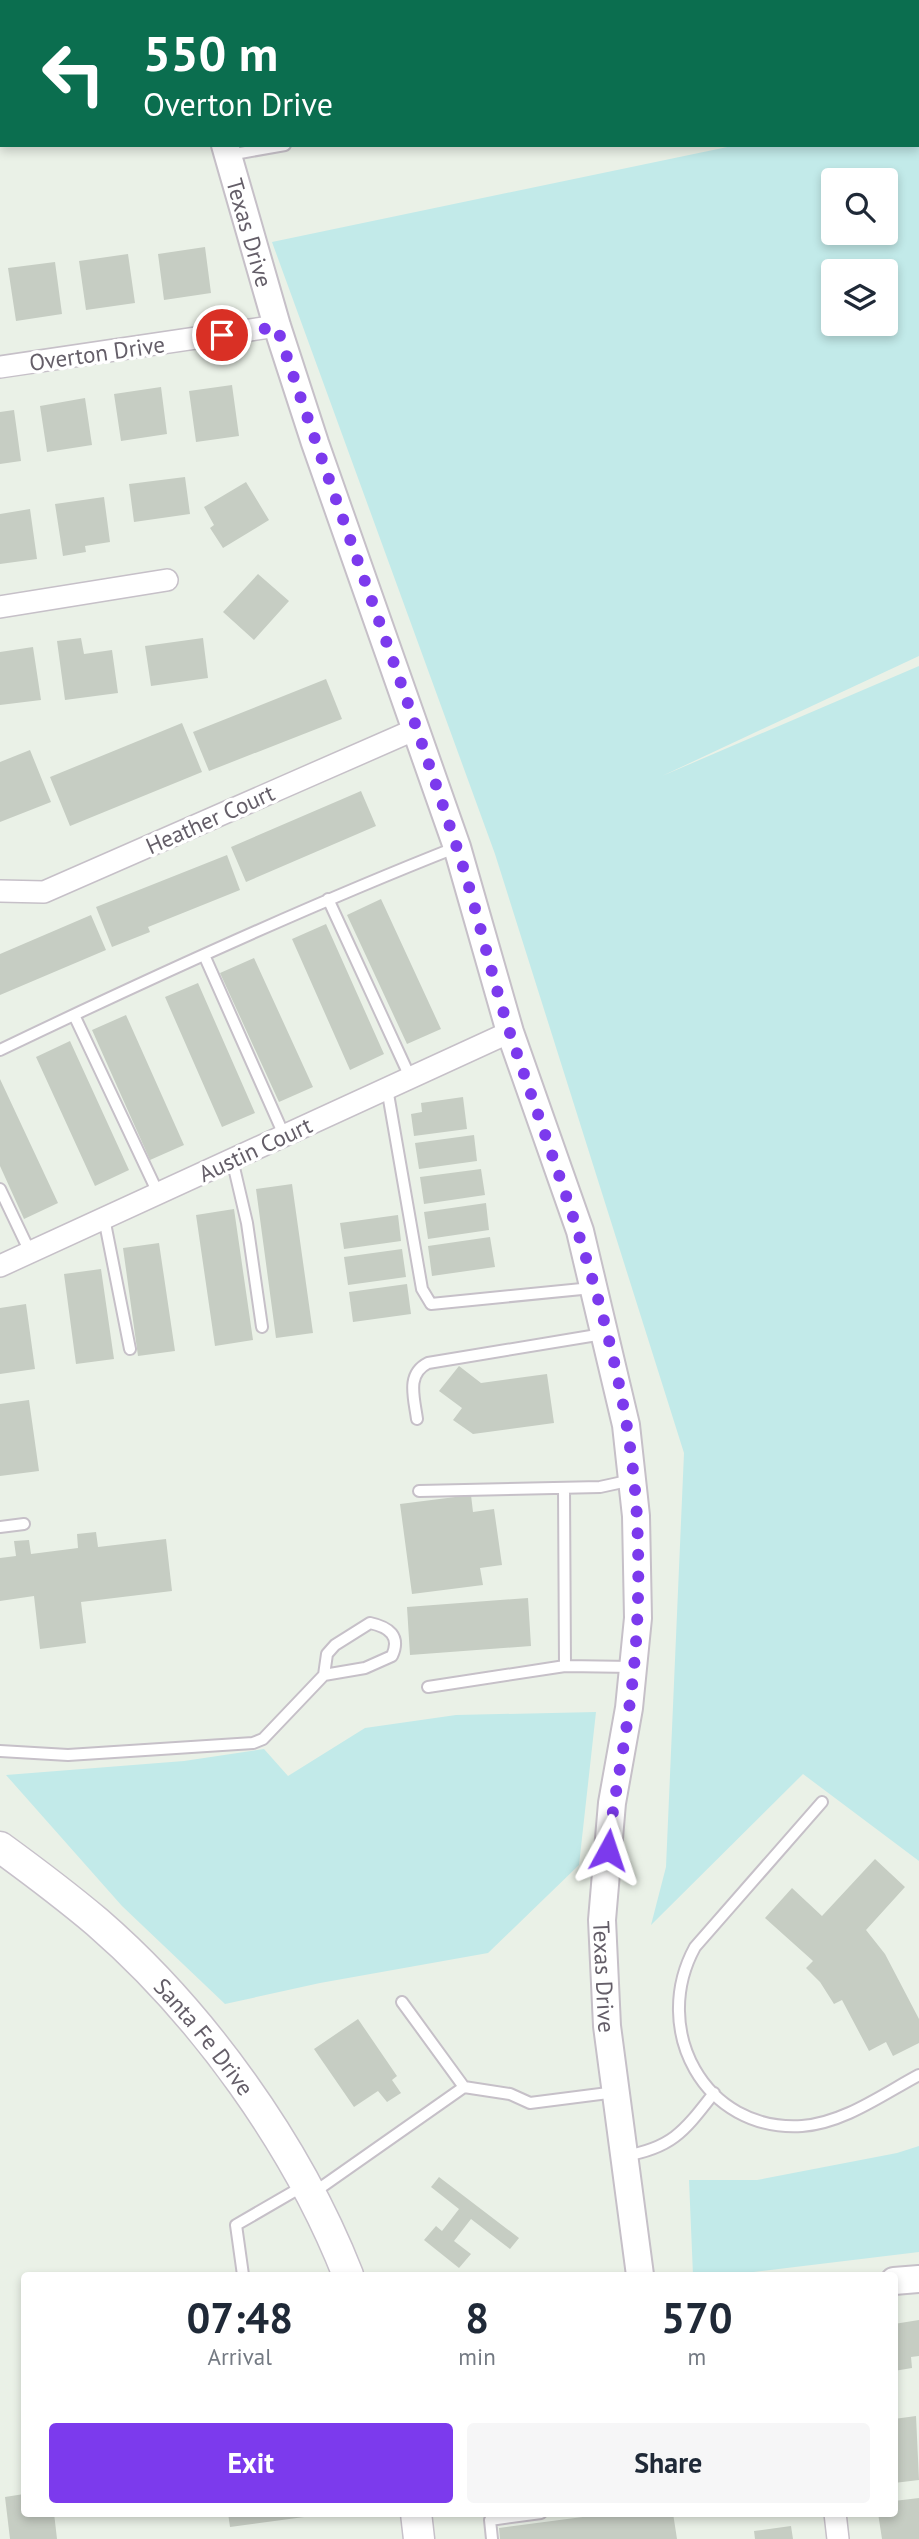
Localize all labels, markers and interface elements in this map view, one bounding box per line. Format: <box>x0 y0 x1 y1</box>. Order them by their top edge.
text: 550 m <box>143 21 278 85</box>
icon: left <box>28 28 119 119</box>
text: Overton Drive <box>143 83 333 125</box>
map controls <box>821 168 898 336</box>
button: search <box>821 168 898 245</box>
street label: Texas Drive <box>221 175 279 290</box>
button: layers <box>821 259 898 336</box>
pin <box>192 305 252 365</box>
icon: arrive <box>203 316 241 354</box>
street label: Overton Drive <box>27 329 167 377</box>
street label: Heather Court <box>141 778 279 860</box>
street label: Austin Court <box>194 1110 316 1188</box>
position arrow <box>571 1813 645 1887</box>
street label: Texas Drive <box>588 1920 622 2034</box>
street label: Santa Fe Drive <box>148 1972 261 2101</box>
text: 07:48 <box>186 2290 293 2345</box>
text: 8 <box>465 2290 489 2345</box>
text: 570 <box>661 2290 733 2345</box>
text: Arrival <box>207 2342 272 2371</box>
text: min <box>458 2342 496 2371</box>
text: m <box>688 2342 706 2371</box>
button: Exit <box>49 2423 453 2503</box>
button: Share <box>467 2423 870 2503</box>

